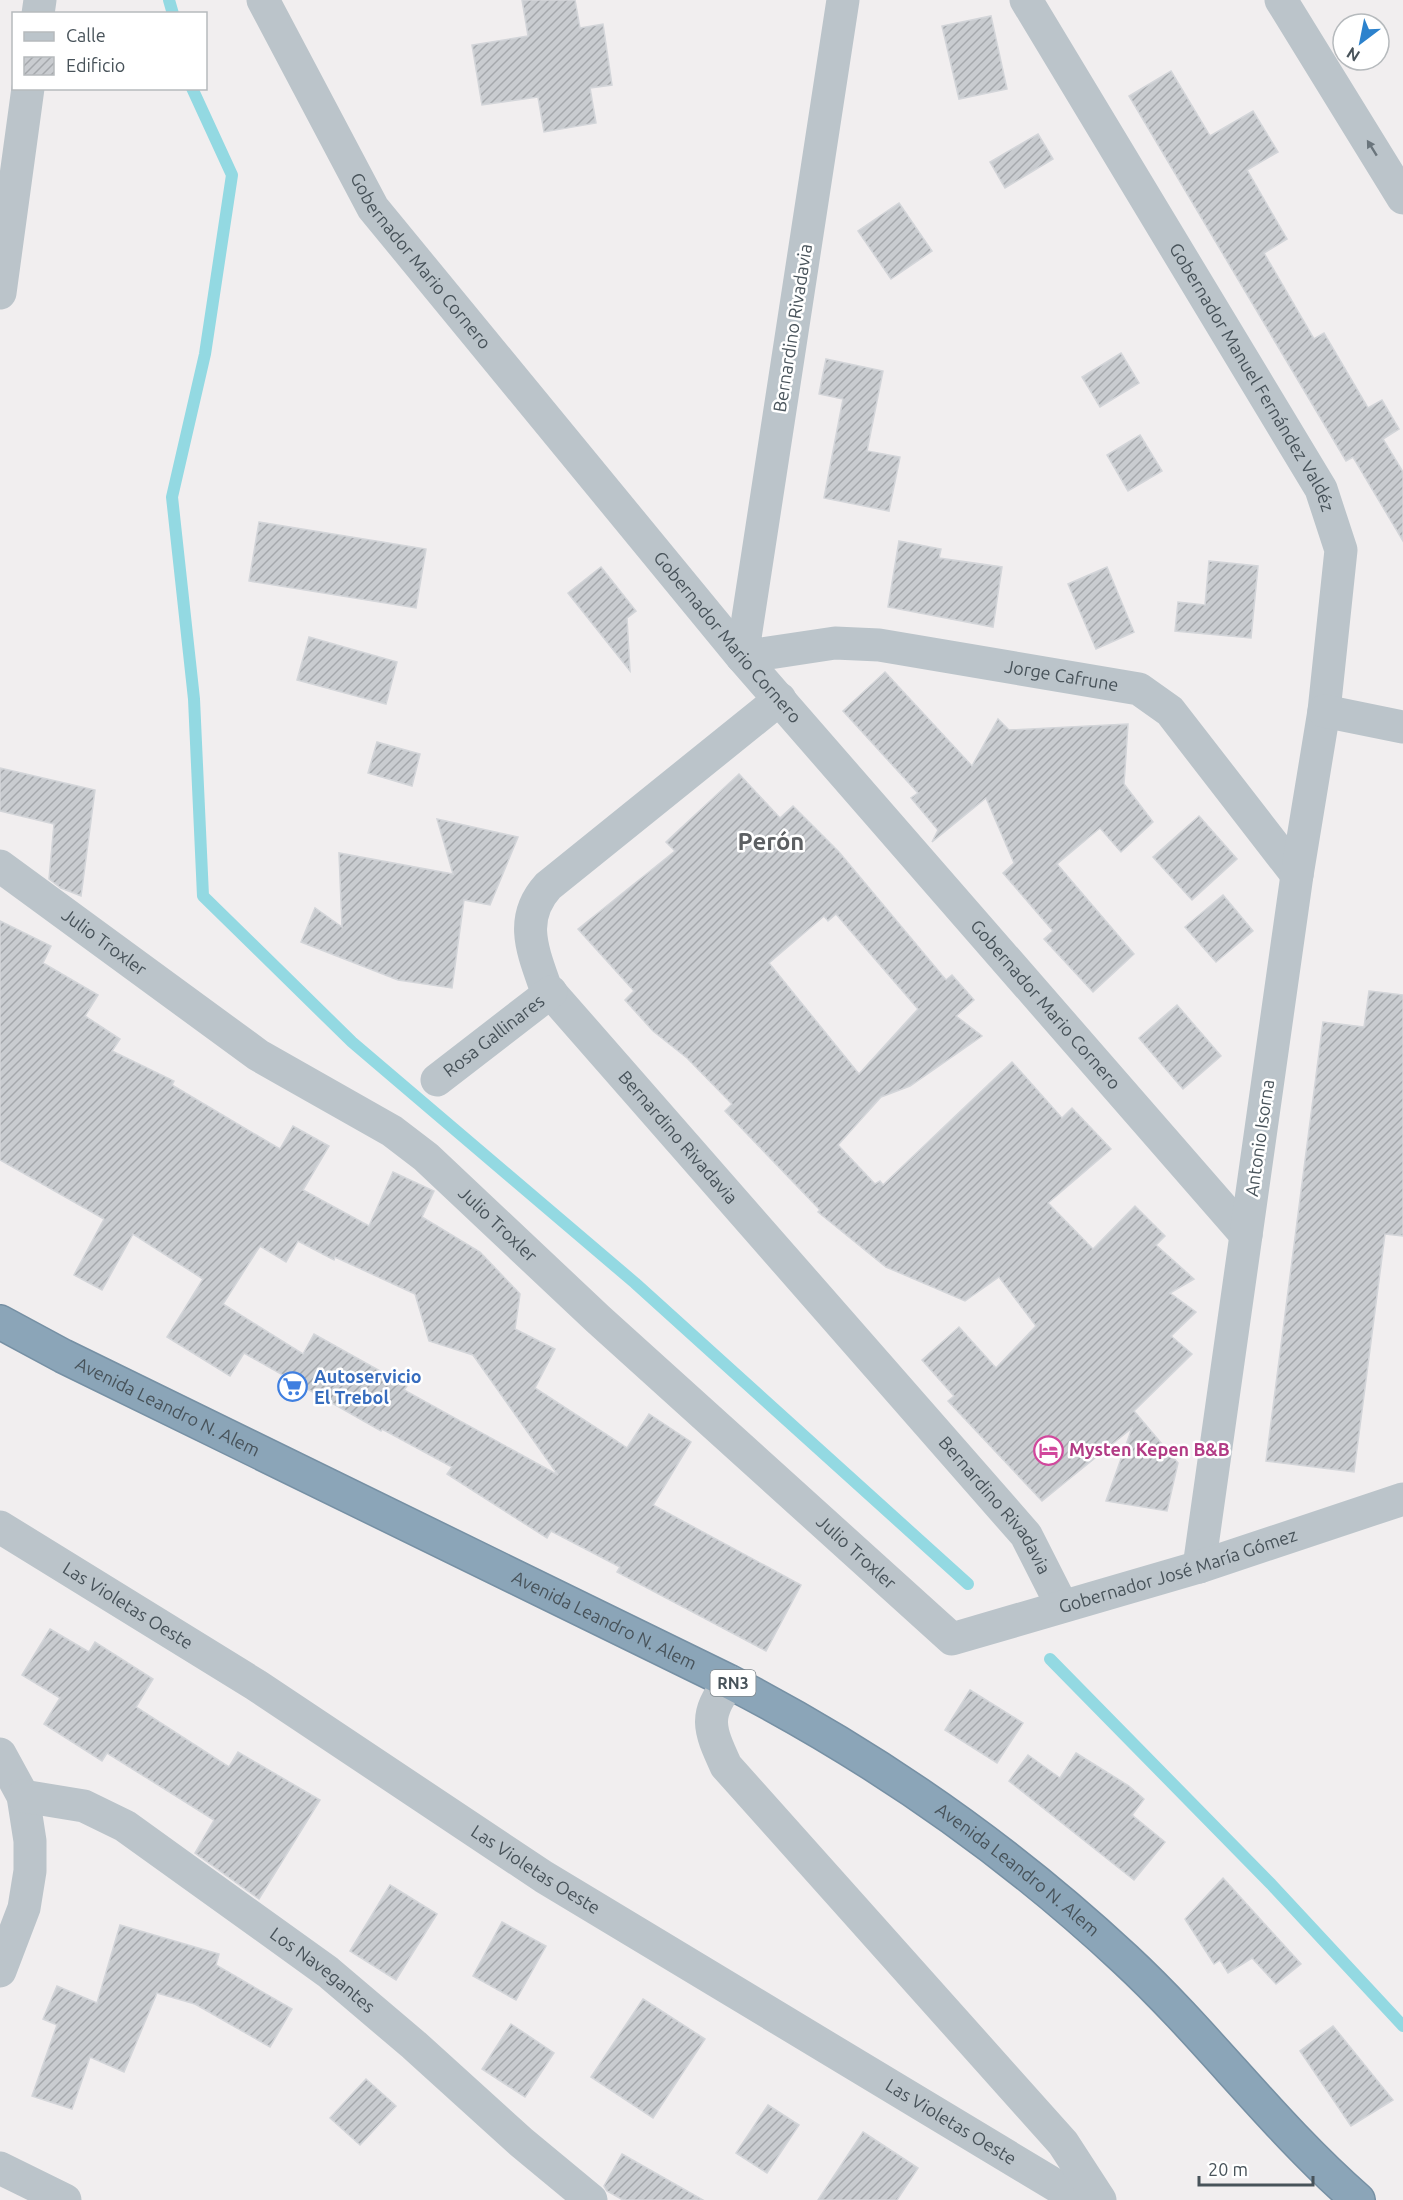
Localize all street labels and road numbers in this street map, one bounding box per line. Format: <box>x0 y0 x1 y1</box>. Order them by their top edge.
street label: Gobernador Mario Cornero <box>347 169 496 353</box>
street label: Gobernador Manuel Fernández Valdéz <box>1166 239 1339 514</box>
street label: Bernardino Rivadavia <box>769 242 815 413</box>
street label: Gobernador Mario Cornero <box>650 547 806 727</box>
street label: Jorge Cafrune <box>1003 655 1120 694</box>
street label: Julio Troxler <box>58 904 151 979</box>
street label: Gobernador Mario Cornero <box>967 915 1125 1093</box>
street label: Rosa Gallinares <box>439 990 548 1080</box>
street label: Bernardino Rivadavia <box>615 1066 742 1207</box>
street label: Antonio Isorna <box>1241 1078 1277 1198</box>
street label: Julio Troxler <box>455 1182 542 1265</box>
street label: Avenida Leandro N. Alem <box>73 1353 263 1460</box>
street label: Bernardino Rivadavia <box>935 1432 1055 1577</box>
street label: Julio Troxler <box>813 1511 901 1593</box>
street label: Gobernador José María Gómez <box>1056 1524 1299 1616</box>
street label: Las Violetas Oeste <box>60 1557 197 1653</box>
street label: Avenida Leandro N. Alem <box>509 1566 700 1673</box>
road number: RN3 <box>710 1670 756 1696</box>
street label: Avenida Leandro N. Alem <box>932 1798 1104 1940</box>
street label: Las Violetas Oeste <box>468 1820 604 1917</box>
street label: Los Navegantes <box>267 1923 380 2017</box>
street label: Las Violetas Oeste <box>882 2074 1020 2168</box>

